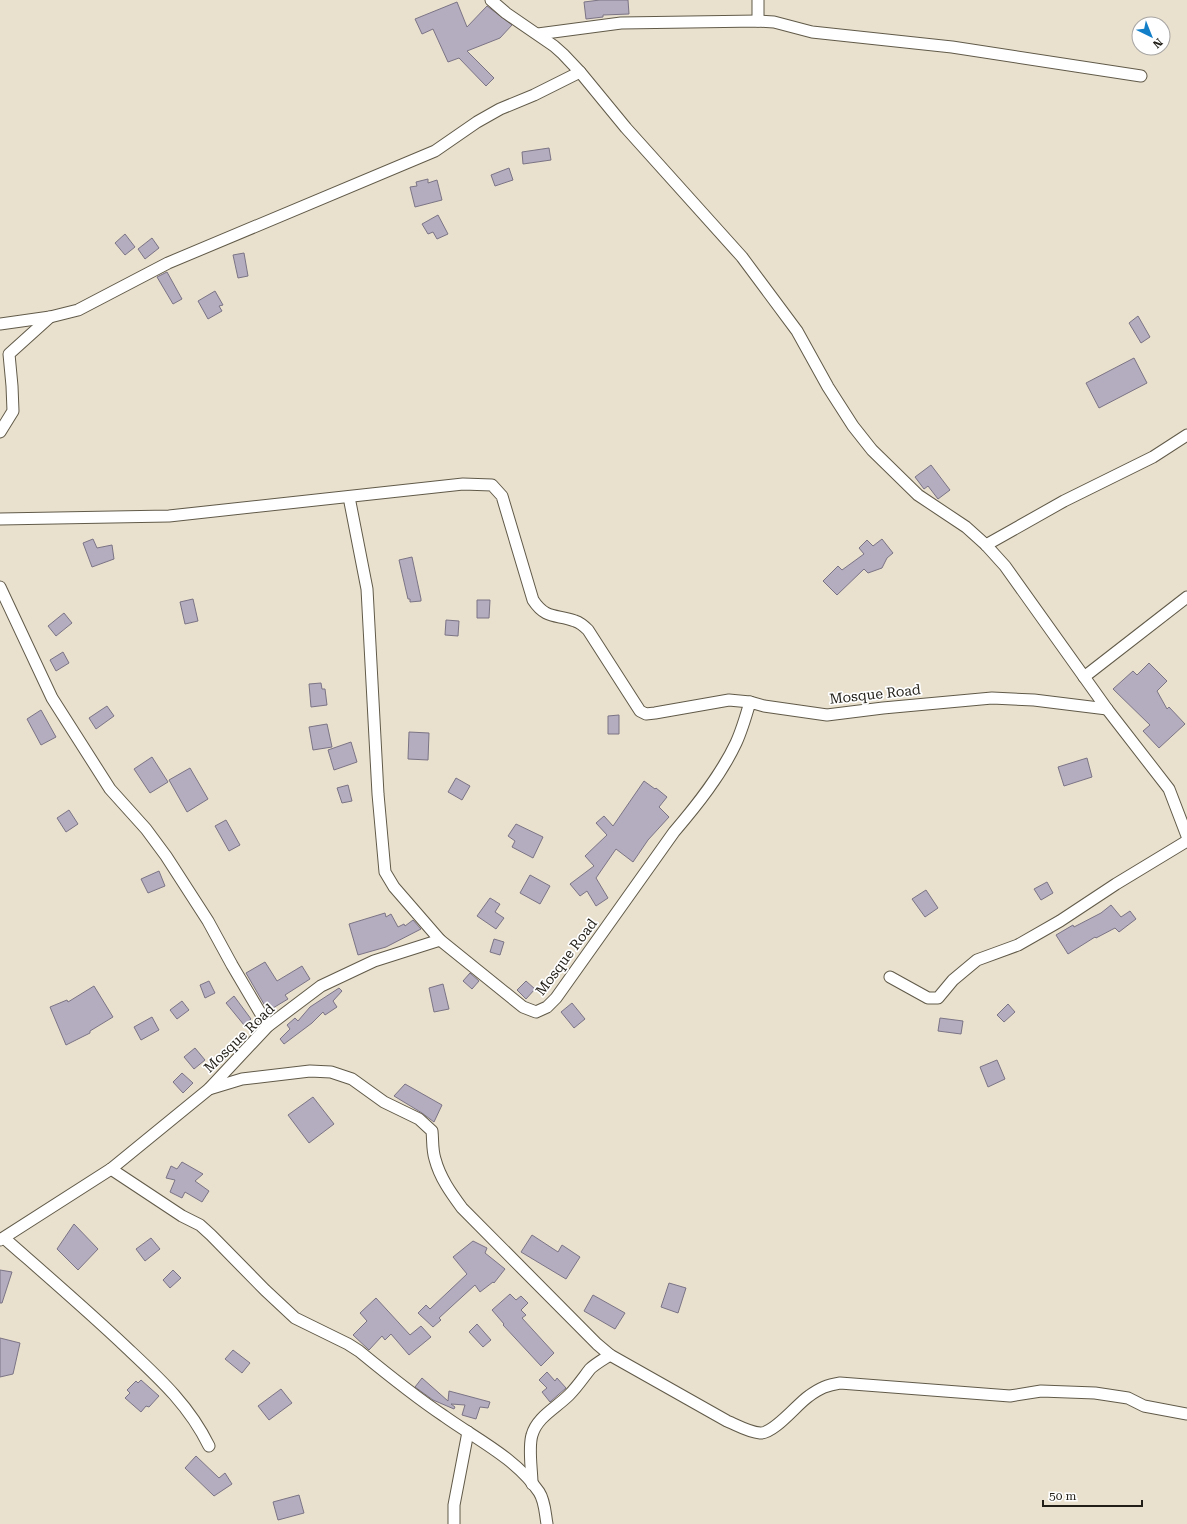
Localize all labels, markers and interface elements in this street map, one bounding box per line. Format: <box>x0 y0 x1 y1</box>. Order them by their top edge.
north arrow <box>1131 16 1171 56</box>
text: N <box>1150 35 1165 51</box>
street label: Mosque Road <box>829 681 921 707</box>
street label: Mosque Road <box>532 916 600 998</box>
street label: Mosque Road <box>200 1000 278 1076</box>
scale bar <box>1043 1482 1142 1508</box>
text: 50 m <box>1049 1489 1076 1503</box>

